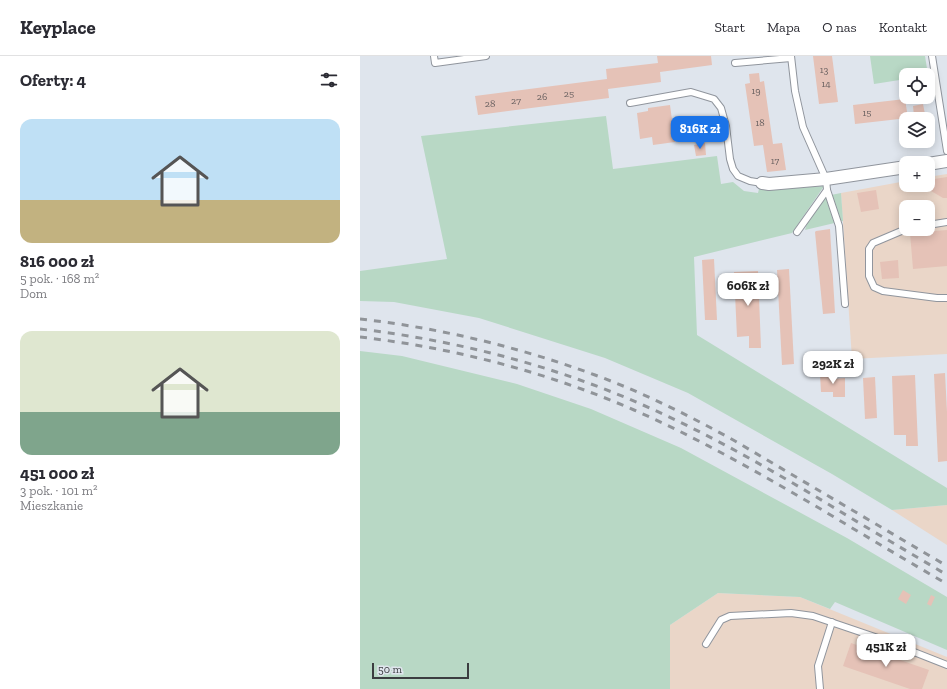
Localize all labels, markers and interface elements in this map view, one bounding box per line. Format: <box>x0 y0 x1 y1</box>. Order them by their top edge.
text: Keyplace <box>20 16 96 39</box>
text: Start <box>714 19 745 36</box>
text: Mapa <box>767 19 800 36</box>
text: O nas <box>822 19 857 36</box>
text: Kontakt <box>879 19 927 36</box>
house number: 13 <box>820 64 828 76</box>
map controls <box>899 68 935 236</box>
button: locate <box>899 68 935 104</box>
icon: filters <box>318 69 340 91</box>
text: Oferty: 4 <box>20 70 86 90</box>
house number: 14 <box>821 78 831 90</box>
house number: 19 <box>751 85 761 97</box>
house number: 25 <box>564 88 574 100</box>
house number: 26 <box>537 91 547 103</box>
house number: 27 <box>511 95 521 107</box>
house number: 28 <box>485 98 495 110</box>
house number: 15 <box>863 107 871 119</box>
button: layers <box>899 112 935 148</box>
pin: 816K zł <box>663 116 737 150</box>
house number: 18 <box>755 117 765 129</box>
text: 816K zł <box>680 121 720 136</box>
icon: home <box>144 145 216 217</box>
house number: 17 <box>771 155 779 167</box>
button: + <box>899 156 935 192</box>
button: − <box>899 200 935 236</box>
text: 816 000 zł <box>20 251 94 271</box>
text: 5 pok. · 168 m² <box>20 271 99 286</box>
pin: 606K zł <box>711 273 785 307</box>
text: 606K zł <box>727 278 769 293</box>
text: Dom <box>20 286 47 301</box>
pin: 292K zł <box>796 351 870 385</box>
text: 292K zł <box>812 356 854 371</box>
icon: home <box>144 357 216 429</box>
text: 451 000 zł <box>20 463 94 483</box>
text: 3 pok. · 101 m² <box>20 483 98 498</box>
text: Mieszkanie <box>20 498 83 513</box>
pin: 451K zł <box>849 634 923 668</box>
text: 451K zł <box>866 639 906 654</box>
scale bar <box>372 661 469 680</box>
text: 50 m <box>378 663 402 676</box>

